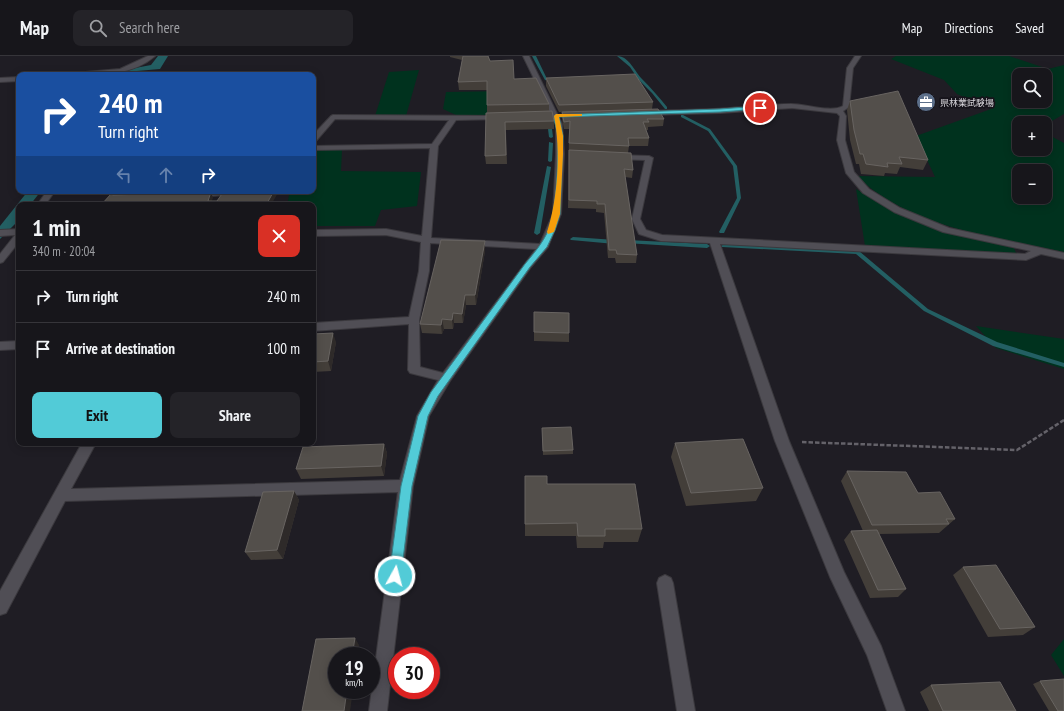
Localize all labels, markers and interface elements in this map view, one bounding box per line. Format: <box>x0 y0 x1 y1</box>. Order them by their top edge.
search box <box>73 10 353 46</box>
text: Map <box>20 16 49 40</box>
icon: search <box>87 17 109 39</box>
text: Search here <box>119 18 180 37</box>
text: Map <box>902 19 922 37</box>
text: Directions <box>944 19 993 37</box>
text: Saved <box>1015 19 1044 37</box>
map controls <box>1012 68 1052 204</box>
button: search <box>1012 68 1052 108</box>
text: 240 m <box>98 84 162 121</box>
icon: right <box>32 88 84 140</box>
pin <box>743 91 777 125</box>
office icon: 県林業試験場 <box>915 91 937 113</box>
icon: arrive <box>749 97 771 119</box>
place label: 県林業試験場 <box>940 97 994 108</box>
button: + <box>1012 116 1052 156</box>
text: Turn right <box>98 120 158 143</box>
icon: left <box>113 164 135 186</box>
icon: ahead <box>155 164 177 186</box>
icon: right <box>197 164 219 186</box>
button: − <box>1012 164 1052 204</box>
text: 1 min <box>32 212 80 243</box>
button: close <box>258 215 300 257</box>
text: 340 m · 20:04 <box>32 243 95 260</box>
icon: right <box>32 286 54 308</box>
text: Turn right <box>66 287 118 306</box>
text: 240 m <box>267 287 300 306</box>
icon: arrive <box>32 338 54 360</box>
text: Arrive at destination <box>66 339 175 358</box>
text: 100 m <box>267 339 300 358</box>
button: Exit <box>32 392 162 438</box>
button: Share <box>170 392 300 438</box>
position arrow <box>374 555 416 597</box>
speed limit sign: 30 <box>388 647 440 699</box>
text: 19 <box>344 655 364 681</box>
text: km/h <box>345 676 363 689</box>

